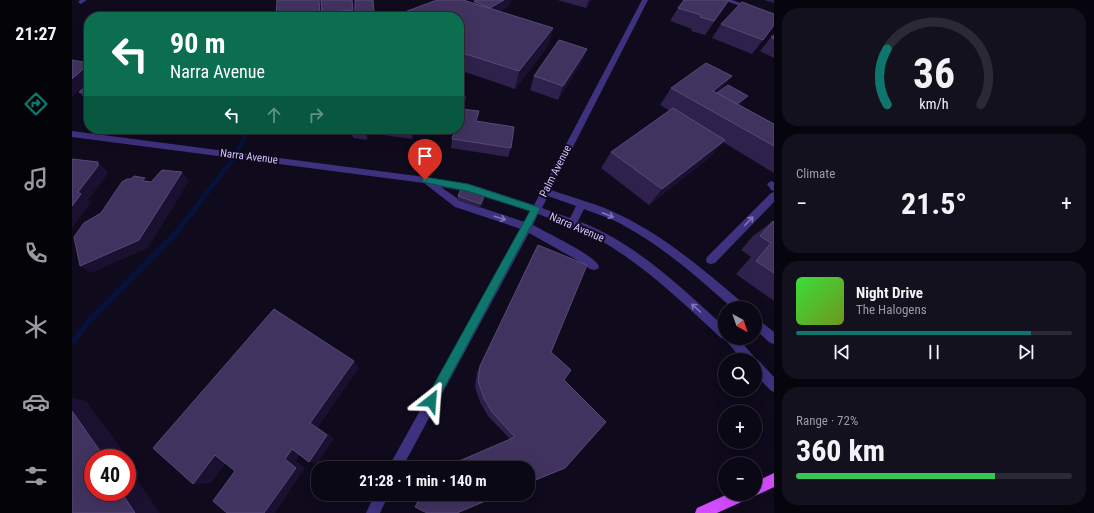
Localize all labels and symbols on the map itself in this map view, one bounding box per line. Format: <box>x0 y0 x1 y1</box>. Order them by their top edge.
pin <box>408 139 442 180</box>
street label: Palm Avenue <box>537 143 574 199</box>
street label: Narra Avenue <box>219 147 279 166</box>
street label: Narra Avenue <box>548 210 606 245</box>
one-way arrow <box>601 211 613 219</box>
one-way arrow <box>493 215 506 222</box>
one-way arrow <box>744 216 754 226</box>
north arrow <box>718 301 762 345</box>
one-way arrow <box>691 303 701 312</box>
position arrow <box>410 380 452 422</box>
speed limit sign: 40 <box>84 449 136 501</box>

